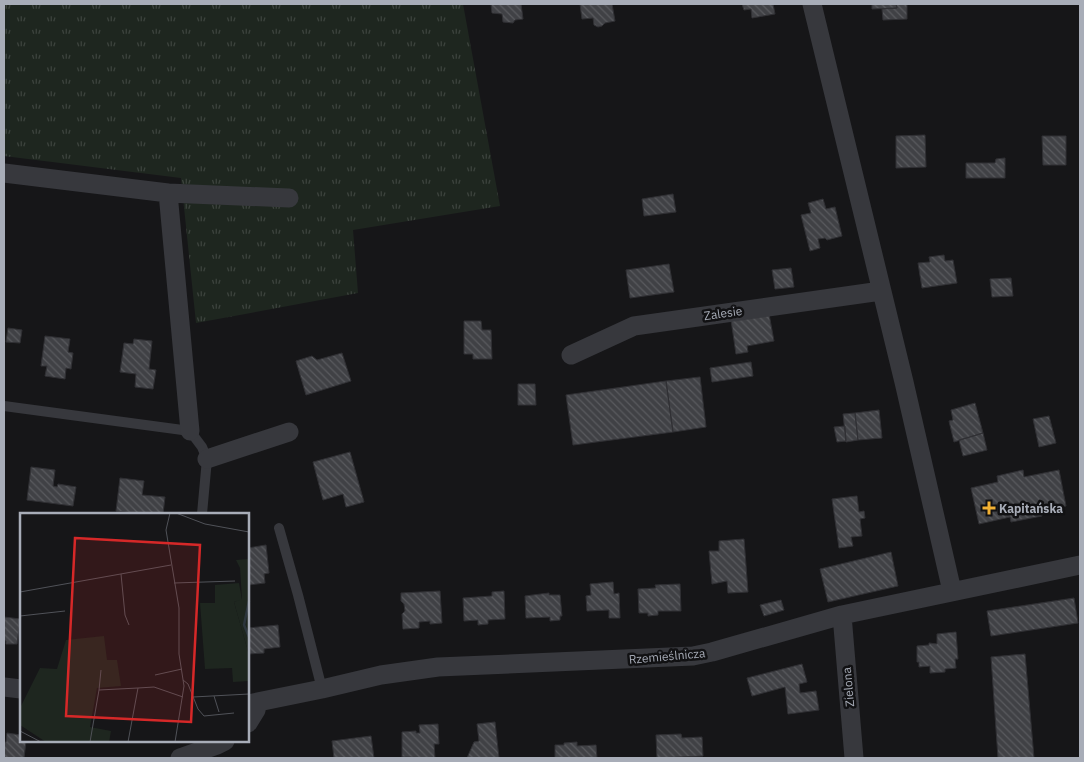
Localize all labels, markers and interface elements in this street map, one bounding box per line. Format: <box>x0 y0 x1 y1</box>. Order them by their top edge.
street label: Zalesie <box>703 303 744 323</box>
place label: Kapitańska <box>999 501 1063 516</box>
marker: Kapitańska <box>983 502 995 514</box>
inset map <box>20 513 249 742</box>
street label: Rzemieślnicza <box>628 645 706 667</box>
street label: Zielona <box>839 666 857 707</box>

